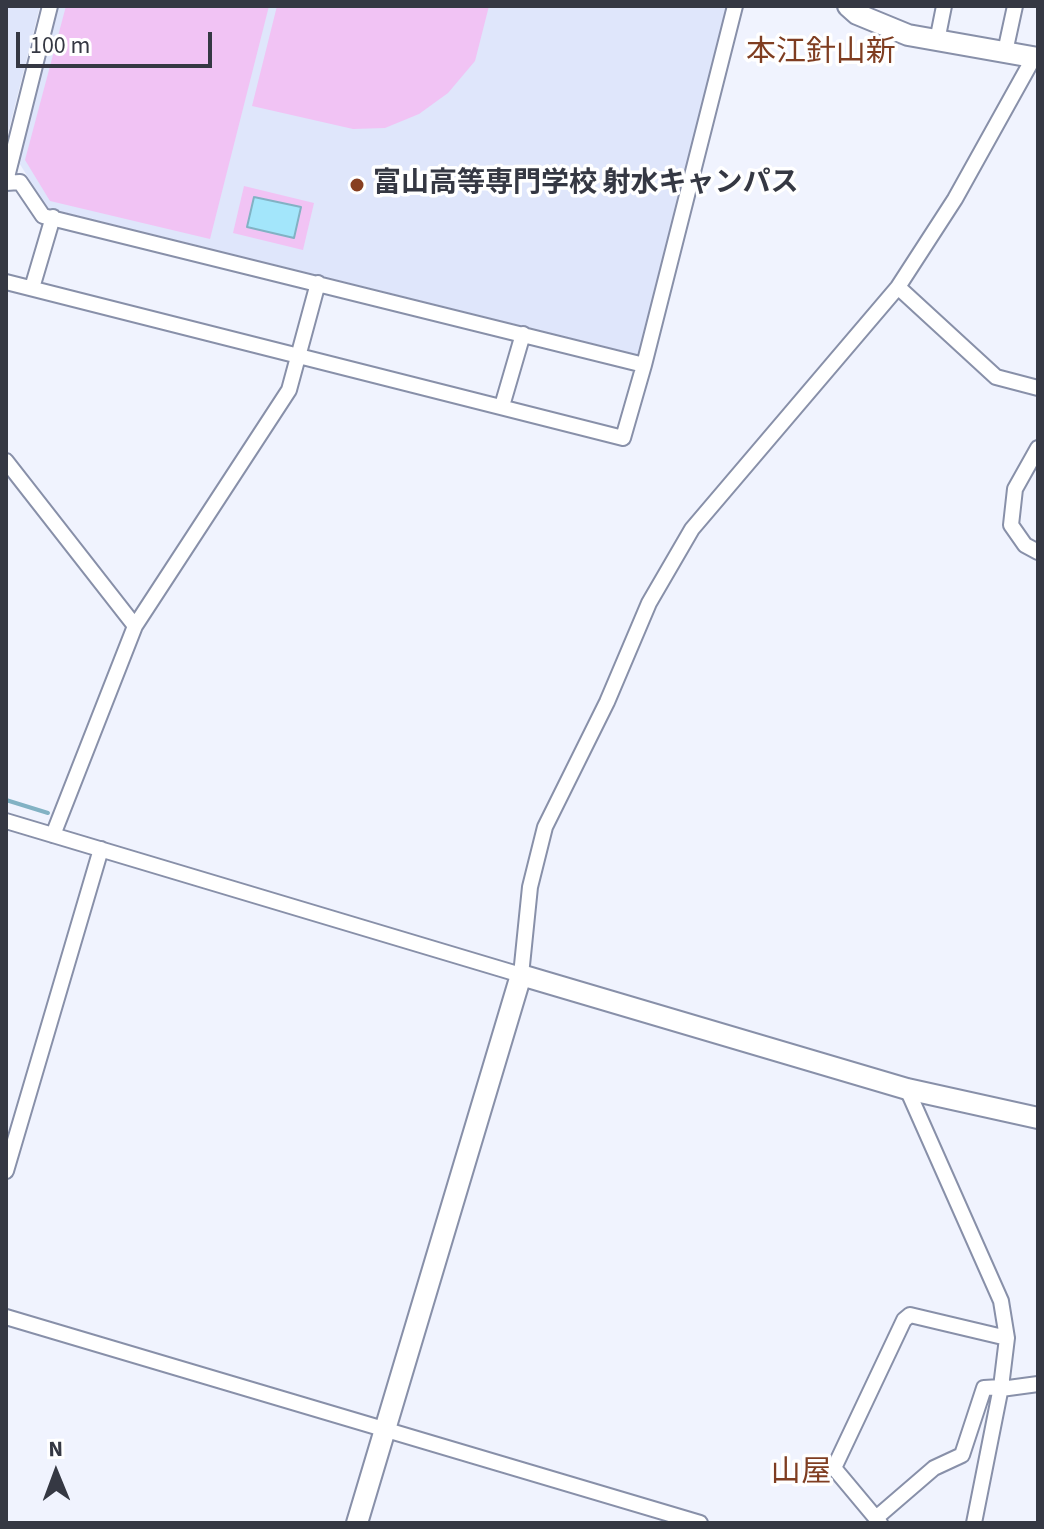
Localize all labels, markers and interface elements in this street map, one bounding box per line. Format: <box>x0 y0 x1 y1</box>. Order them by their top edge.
scale bar <box>20 16 216 66</box>
text: 100 m <box>30 28 90 63</box>
district label: 本江針山新 <box>746 36 896 72</box>
place label: 富山高等専門学校 射水キャンパス <box>373 168 799 202</box>
marker: 富山高等専門学校 射水キャンパス <box>348 176 366 194</box>
north arrow <box>16 1433 96 1513</box>
text: N <box>48 1433 63 1465</box>
district label: 山屋 <box>771 1456 831 1492</box>

